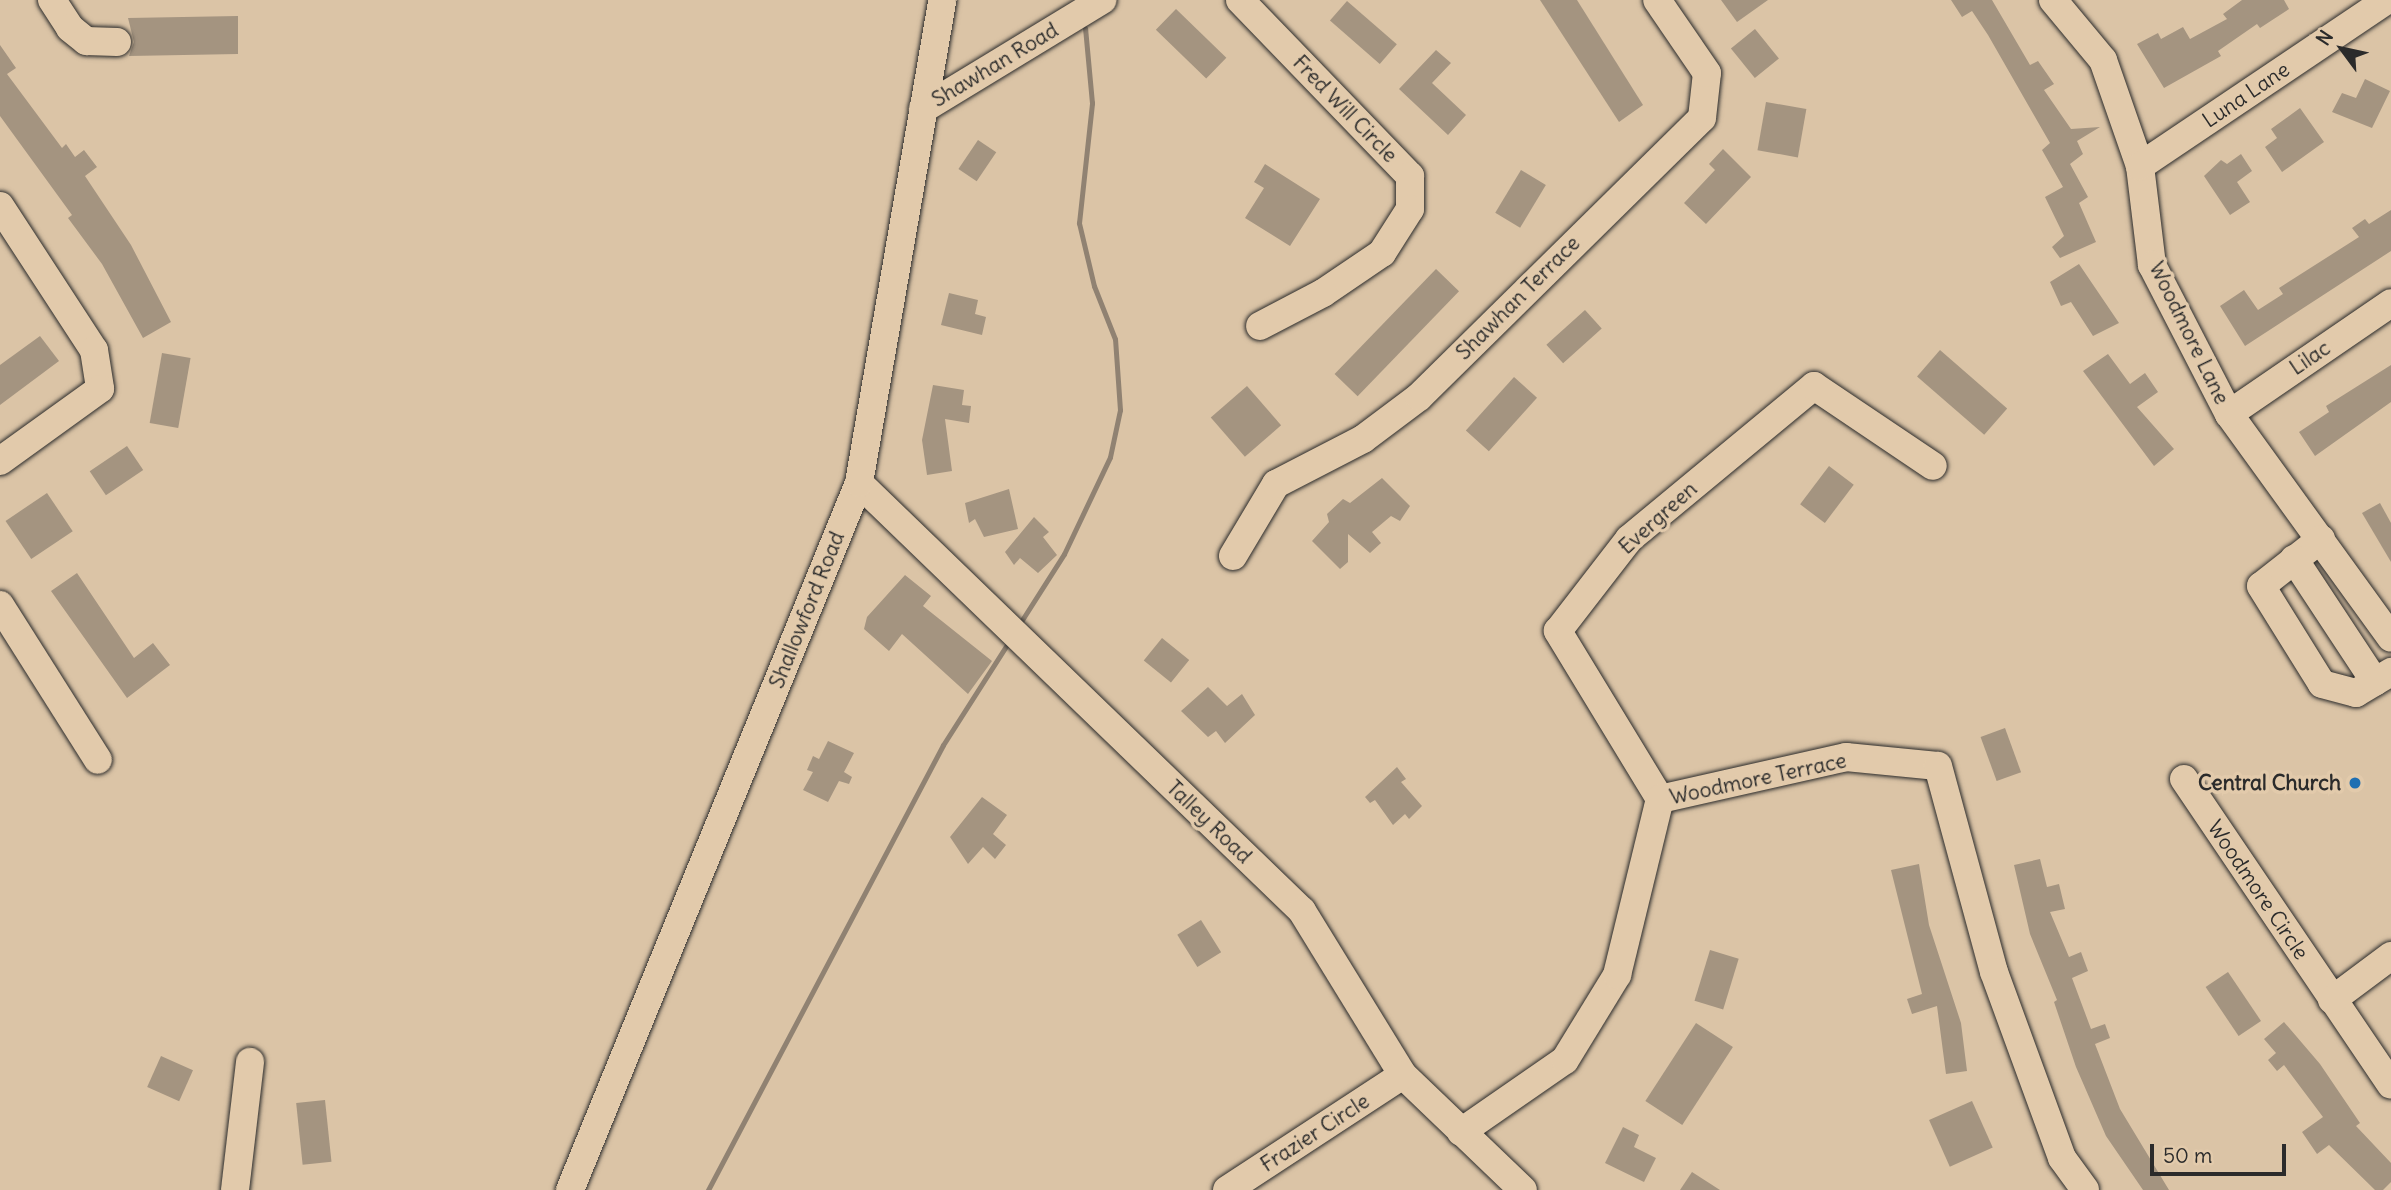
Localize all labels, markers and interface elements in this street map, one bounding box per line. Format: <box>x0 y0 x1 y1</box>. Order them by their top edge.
north arrow <box>2307 14 2377 84</box>
street label: Shawhan Road <box>927 17 1063 113</box>
text: N <box>2311 26 2338 50</box>
street label: Fred Will Circle <box>1288 50 1402 168</box>
street label: Luna Lane <box>2198 57 2294 133</box>
street label: Shawhan Terrace <box>1451 231 1585 365</box>
street label: Woodmore Lane <box>2144 258 2234 408</box>
street label: Lilac <box>2285 335 2335 381</box>
street label: Evergreen <box>1614 476 1702 560</box>
street label: Shallowford Road <box>764 528 850 692</box>
street label: Woodmore Terrace <box>1667 748 1849 810</box>
place label: Central Church <box>2198 770 2341 796</box>
street label: Talley Road <box>1161 775 1257 869</box>
marker: Central Church <box>2347 775 2363 791</box>
street label: Woodmore Circle <box>2202 816 2314 964</box>
street label: Frazier Circle <box>1256 1089 1374 1177</box>
scale bar <box>2153 1130 2290 1174</box>
text: 50 m <box>2163 1142 2212 1169</box>

